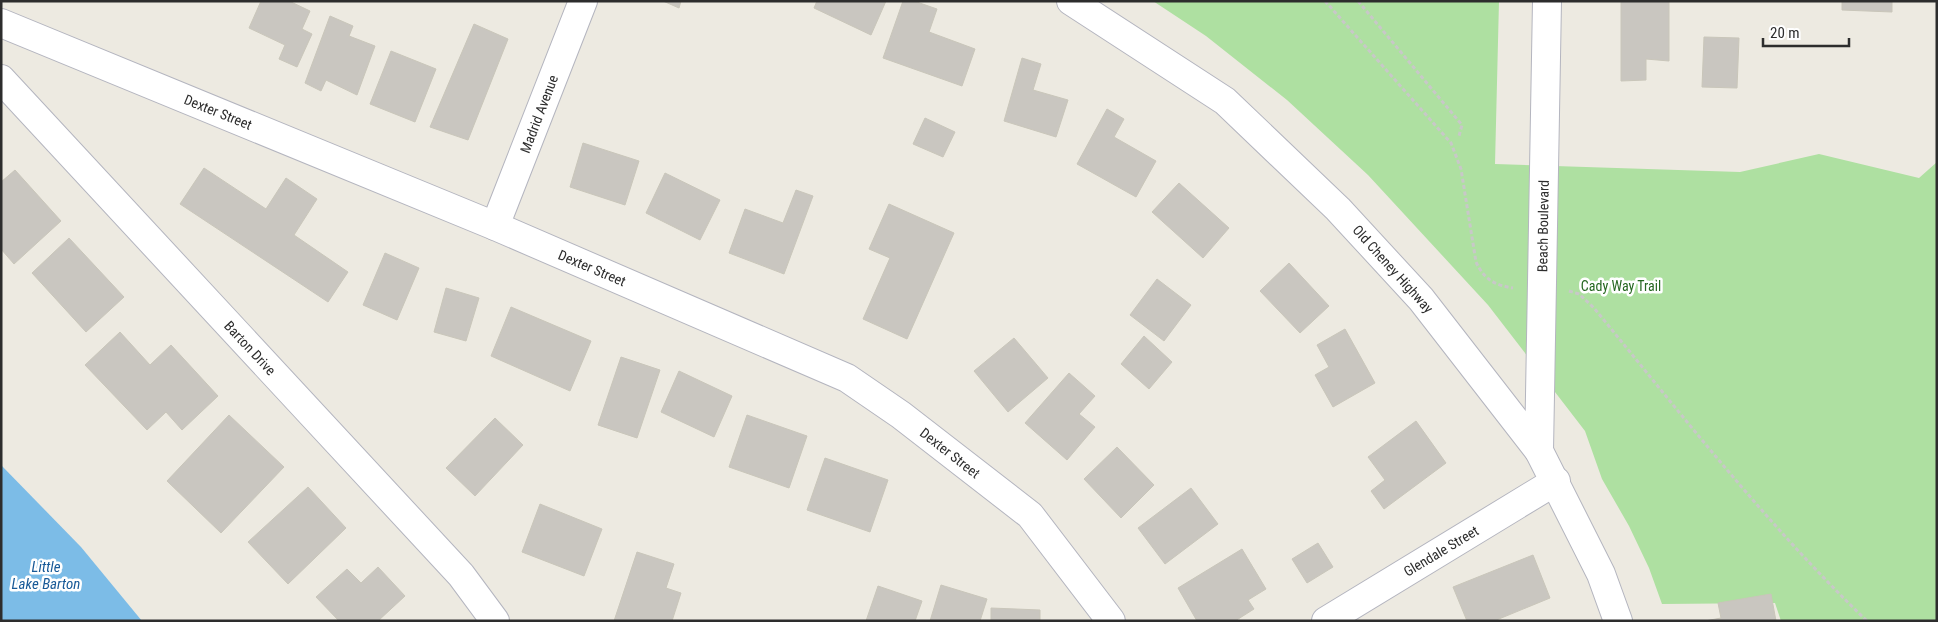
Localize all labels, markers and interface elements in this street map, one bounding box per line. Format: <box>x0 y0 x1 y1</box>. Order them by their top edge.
scale bar <box>1763 15 1849 47</box>
text: 20 m <box>1770 24 1800 42</box>
street label: Madrid Avenue <box>517 72 561 155</box>
street label: Dexter Street <box>182 91 254 133</box>
street label: Beach Boulevard <box>1534 180 1552 272</box>
street label: Old Cheney Highway <box>1349 222 1437 316</box>
street label: Dexter Street <box>556 247 628 289</box>
park label: Cady Way Trail <box>1581 278 1661 294</box>
street label: Barton Drive <box>221 318 279 379</box>
street label: Dexter Street <box>917 425 983 481</box>
street label: Glendale Street <box>1401 522 1481 580</box>
water label: Little Lake Barton <box>12 558 80 593</box>

